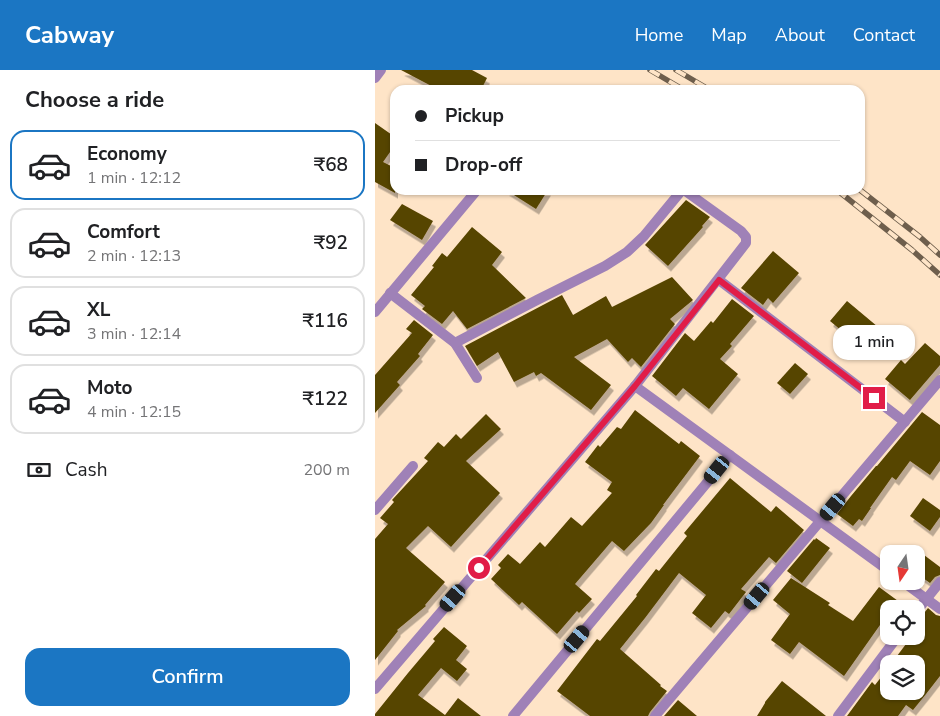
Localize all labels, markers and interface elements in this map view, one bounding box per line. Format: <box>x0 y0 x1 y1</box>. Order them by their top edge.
text: Cabway <box>25 19 114 51</box>
text: Home <box>635 23 683 47</box>
text: Map <box>711 23 747 47</box>
text: About <box>775 23 825 47</box>
text: Contact <box>853 23 915 47</box>
text: Choose a ride <box>25 85 164 115</box>
text: Pickup <box>445 103 504 129</box>
text: Economy <box>87 141 167 167</box>
icon: car <box>27 143 72 188</box>
text: ₹68 <box>314 152 348 178</box>
text: Drop-off <box>445 152 522 178</box>
text: 1 min · 12:12 <box>87 167 181 189</box>
text: Comfort <box>87 219 160 245</box>
icon: car <box>27 221 72 266</box>
text: ₹92 <box>314 230 348 256</box>
text: 2 min · 12:13 <box>87 245 181 267</box>
text: XL <box>87 297 110 323</box>
icon: car <box>27 299 72 344</box>
text: ₹116 <box>302 308 348 334</box>
text: 3 min · 12:14 <box>87 323 181 345</box>
callout: 1 min <box>833 325 915 360</box>
text: 1 min <box>854 331 894 353</box>
text: Moto <box>87 375 133 401</box>
icon: car <box>27 377 72 422</box>
text: ₹122 <box>302 386 348 412</box>
route end <box>863 387 885 409</box>
text: 4 min · 12:15 <box>87 401 181 423</box>
car <box>701 454 732 486</box>
icon: cash <box>25 456 53 484</box>
text: Cash <box>65 457 107 483</box>
text: 200 m <box>303 459 350 481</box>
car <box>817 491 848 523</box>
north arrow <box>880 545 925 590</box>
map controls <box>880 545 925 700</box>
route start <box>468 557 490 579</box>
car <box>741 580 772 612</box>
car <box>437 582 468 614</box>
button: locate <box>880 600 925 645</box>
car <box>561 623 592 655</box>
button: Confirm <box>25 648 350 706</box>
button: layers <box>880 655 925 700</box>

